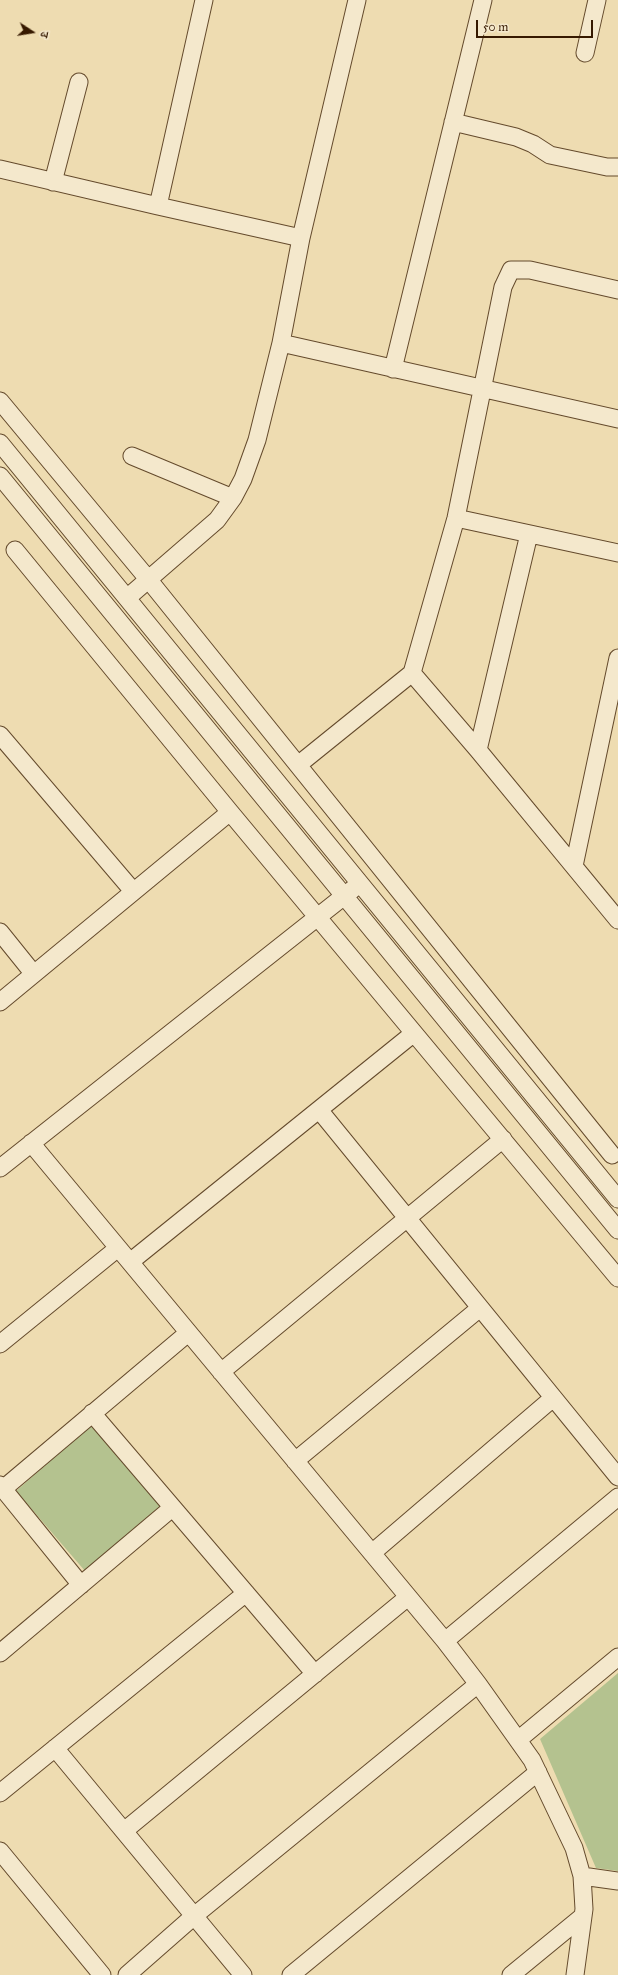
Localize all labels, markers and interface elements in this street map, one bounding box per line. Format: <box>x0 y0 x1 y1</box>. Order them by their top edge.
north arrow <box>12 12 52 52</box>
scale bar <box>478 12 595 38</box>
text: 50 m <box>483 20 508 34</box>
text: उ <box>37 30 51 39</box>

